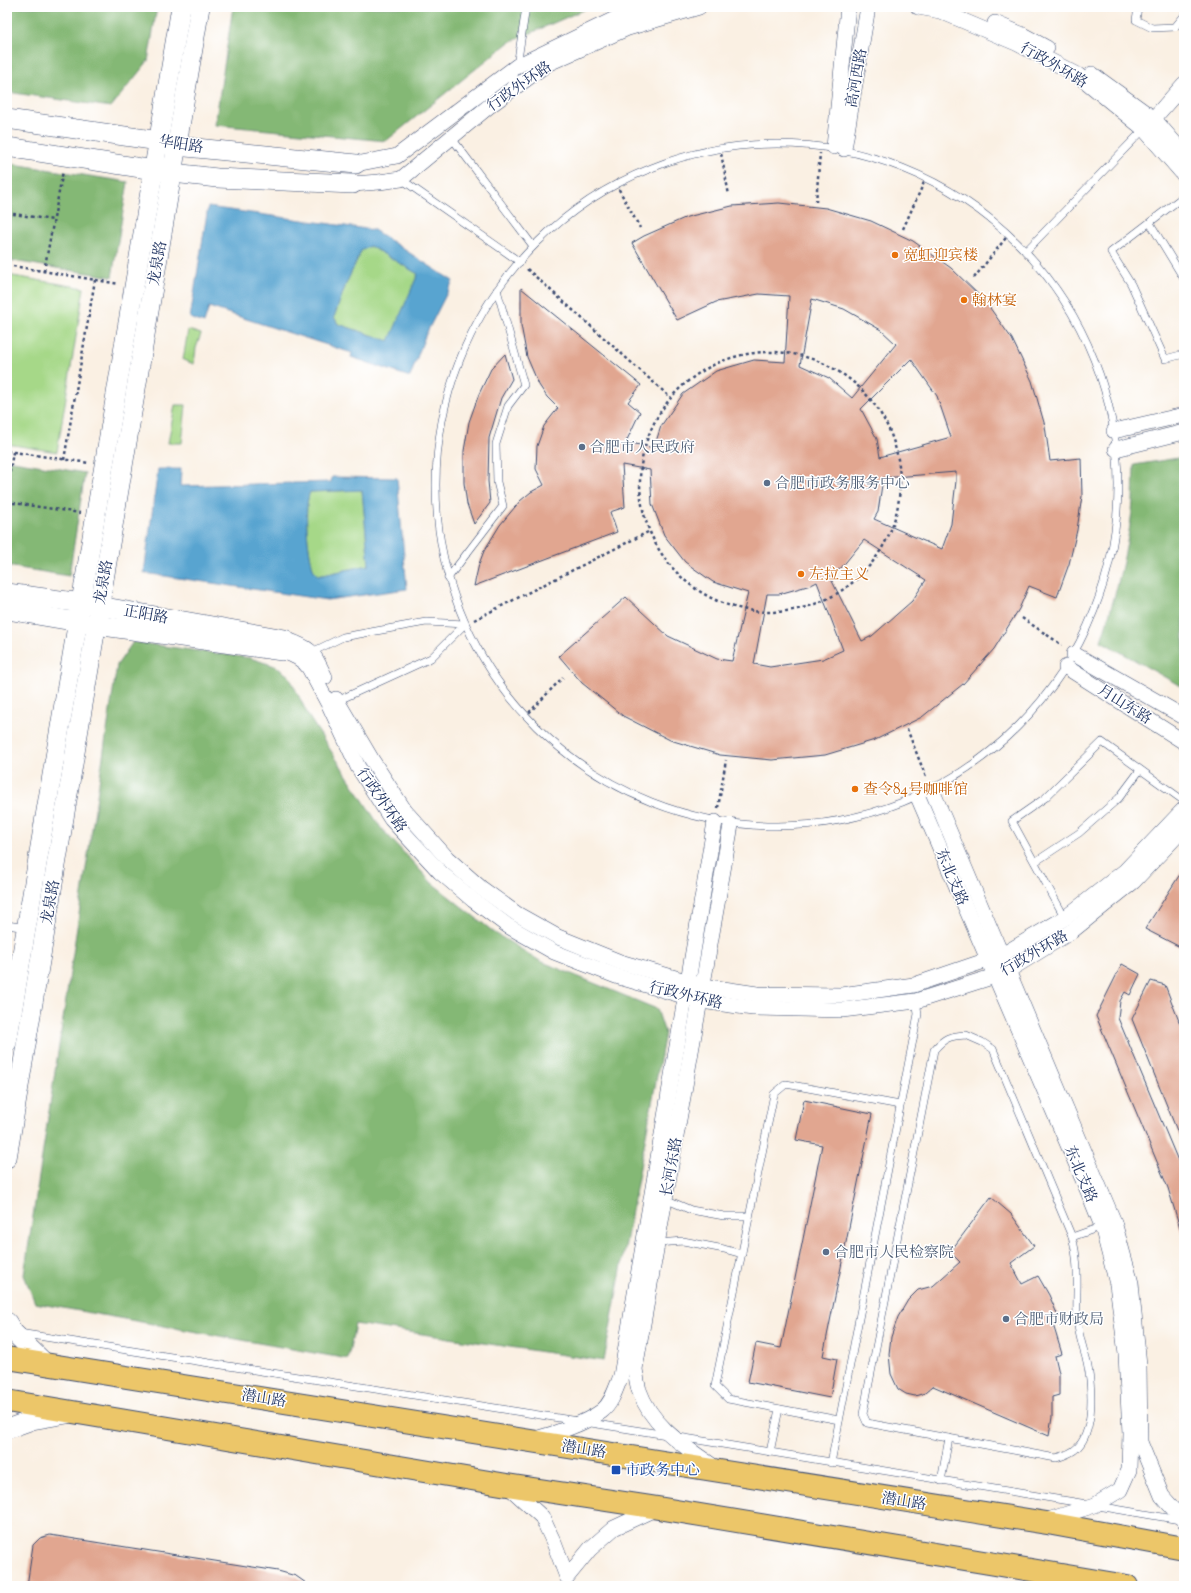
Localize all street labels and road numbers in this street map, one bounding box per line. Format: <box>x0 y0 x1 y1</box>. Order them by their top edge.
street label: 行政外环路 <box>1016 38 1091 94</box>
street label: 高河西路 <box>842 47 873 110</box>
street label: 行政外环路 <box>483 57 557 117</box>
street label: 华阳路 <box>157 132 205 159</box>
street label: 龙泉路 <box>144 239 173 287</box>
street label: 龙泉路 <box>90 558 119 606</box>
street label: 正阳路 <box>122 601 170 630</box>
street label: 月山东路 <box>1093 680 1155 730</box>
street label: 行政外环路 <box>351 764 411 838</box>
street label: 东北支路 <box>929 846 972 909</box>
street label: 龙泉路 <box>37 878 66 926</box>
street label: 行政外环路 <box>997 926 1072 982</box>
street label: 行政外环路 <box>647 978 725 1015</box>
street label: 长河东路 <box>657 1136 688 1199</box>
street label: 东北支路 <box>1058 1143 1101 1206</box>
street label: 潜山路 <box>240 1386 288 1413</box>
street label: 潜山路 <box>560 1437 608 1464</box>
street label: 潜山路 <box>880 1489 928 1516</box>

